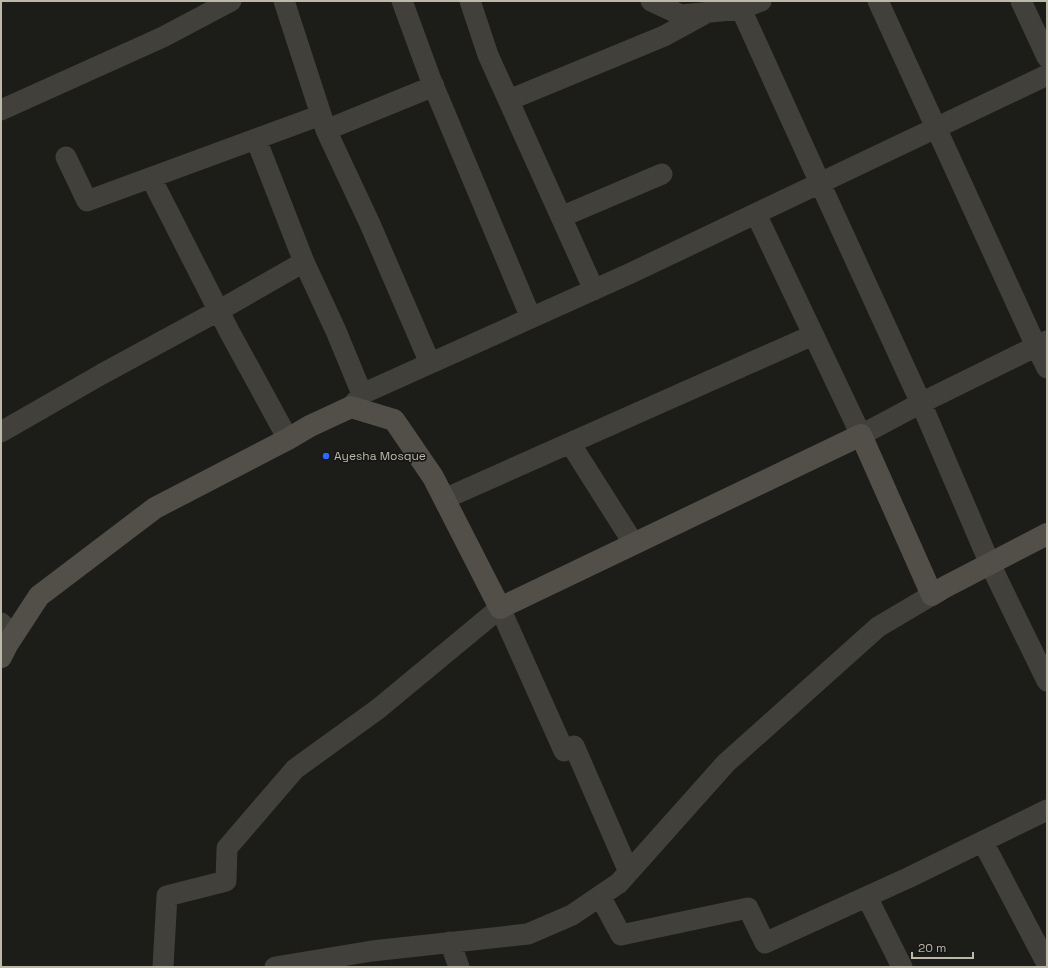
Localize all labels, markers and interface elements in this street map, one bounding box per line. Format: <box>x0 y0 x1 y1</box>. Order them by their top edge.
place label: Ayesha Mosque <box>334 448 426 464</box>
marker: Ayesha Mosque <box>321 451 331 461</box>
scale bar <box>912 934 973 960</box>
text: 20 m <box>918 940 946 956</box>

